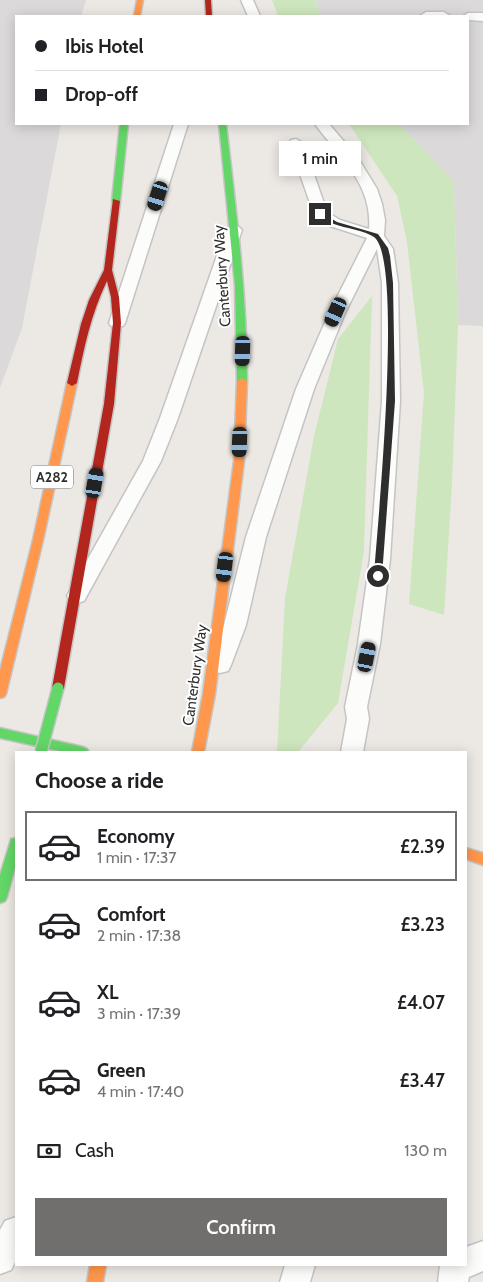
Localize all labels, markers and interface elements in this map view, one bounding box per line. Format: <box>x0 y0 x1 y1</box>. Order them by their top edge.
text: Ibis Hotel <box>65 35 144 58</box>
text: Drop-off <box>65 83 138 106</box>
callout: 1 min <box>279 142 361 176</box>
text: 1 min <box>302 149 338 168</box>
car <box>146 179 169 213</box>
route end <box>309 203 331 225</box>
street label: Canterbury Way <box>209 224 235 328</box>
car <box>323 295 348 329</box>
car <box>234 336 251 366</box>
car <box>231 427 248 457</box>
road number: A282 <box>31 466 73 488</box>
car <box>85 467 104 499</box>
car <box>215 551 234 583</box>
route start <box>367 565 389 587</box>
street label: Canterbury Way <box>179 623 211 727</box>
car <box>356 641 377 673</box>
text: Choose a ride <box>35 767 164 794</box>
icon: car <box>37 824 82 869</box>
text: Economy <box>97 825 175 848</box>
text: £2.39 <box>400 835 445 858</box>
text: 1 min · 17:37 <box>97 848 177 867</box>
icon: car <box>37 902 82 947</box>
text: Comfort <box>97 903 166 926</box>
text: £3.23 <box>400 913 445 936</box>
text: 2 min · 17:38 <box>97 926 181 945</box>
icon: car <box>37 980 82 1025</box>
text: XL <box>97 981 118 1004</box>
text: £4.07 <box>397 991 445 1014</box>
text: 3 min · 17:39 <box>97 1004 181 1023</box>
icon: car <box>37 1058 82 1103</box>
text: Green <box>97 1059 146 1082</box>
text: £3.47 <box>400 1069 445 1092</box>
text: 4 min · 17:40 <box>97 1082 184 1101</box>
icon: cash <box>35 1137 63 1165</box>
text: Cash <box>75 1139 114 1162</box>
text: 130 m <box>404 1141 447 1160</box>
button: Confirm <box>35 1198 447 1256</box>

